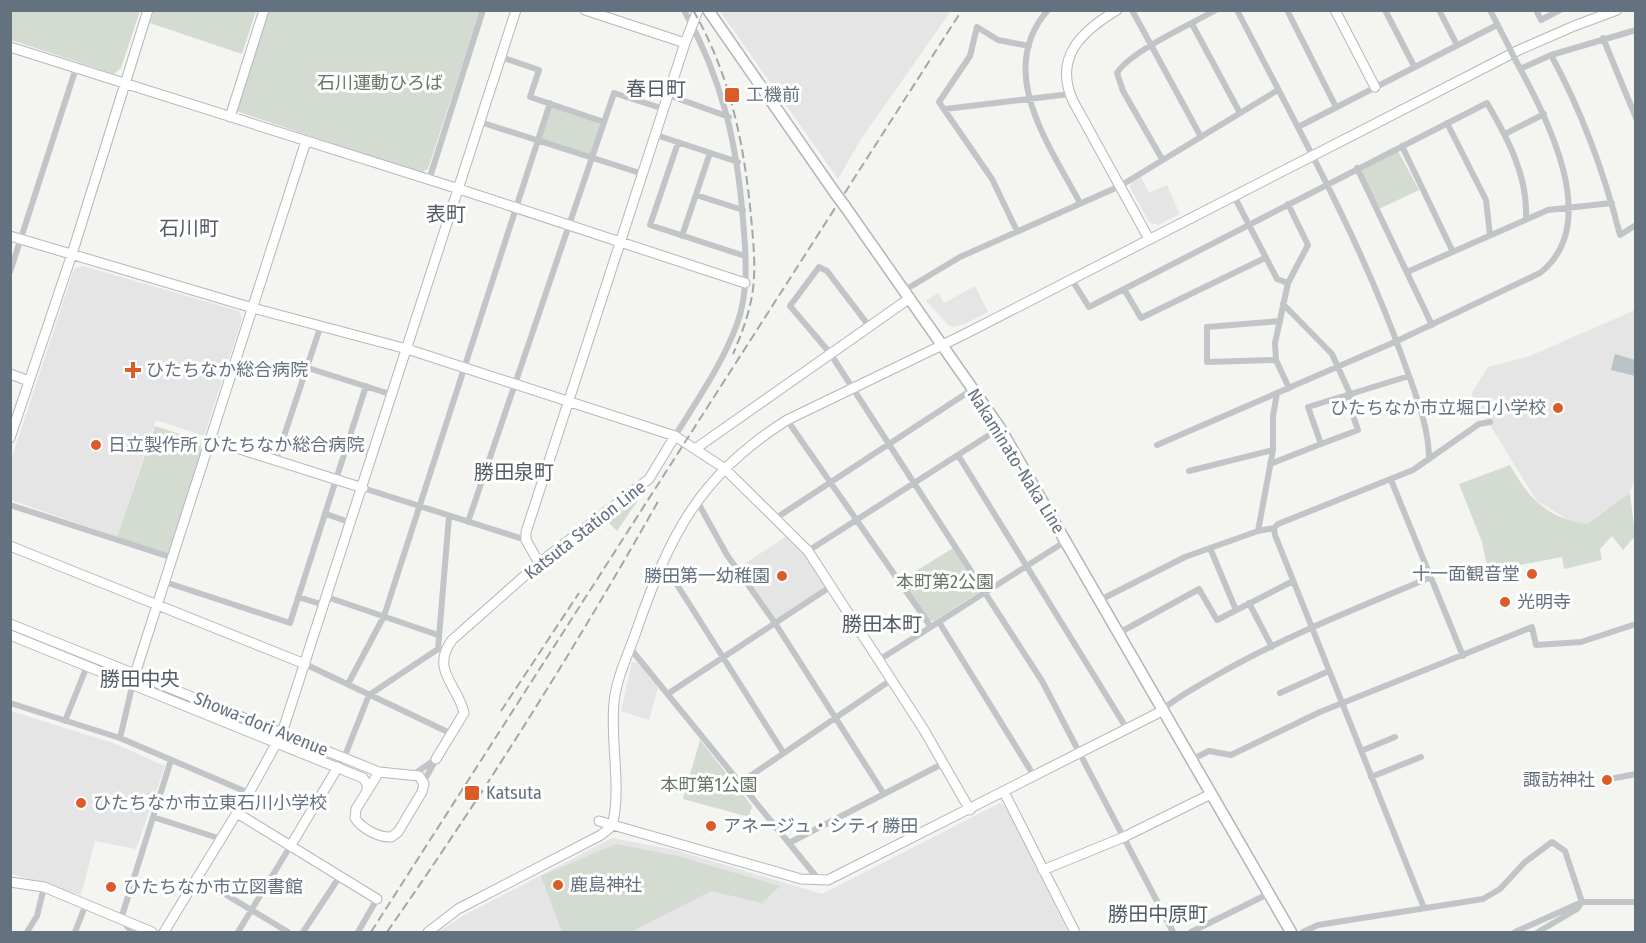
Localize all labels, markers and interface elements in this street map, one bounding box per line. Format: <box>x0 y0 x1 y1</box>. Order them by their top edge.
park label: 石川運動ひろば <box>317 72 443 94</box>
district label: 春日町 <box>626 77 686 101</box>
place label: 工機前 <box>746 84 800 106</box>
marker: 工機前 <box>723 86 741 104</box>
district label: 表町 <box>426 202 466 226</box>
district label: 石川町 <box>159 216 219 240</box>
place label: ひたちなか総合病院 <box>146 359 308 381</box>
marker: ひたちなか総合病院 <box>124 361 142 379</box>
street label: Nakaminato-Naka Line <box>962 384 1070 538</box>
place label: ひたちなか市立堀口小学校 <box>1330 397 1546 419</box>
marker: ひたちなか市立堀口小学校 <box>1551 401 1565 415</box>
place label: 日立製作所 ひたちなか総合病院 <box>108 434 364 456</box>
marker: 日立製作所 ひたちなか総合病院 <box>89 438 103 452</box>
district label: 勝田泉町 <box>474 460 554 484</box>
street label: Katsuta Station Line <box>520 476 650 584</box>
place label: 十一面観音堂 <box>1412 563 1520 585</box>
place label: 勝田第一幼稚園 <box>644 565 770 587</box>
marker: 十一面観音堂 <box>1525 567 1539 581</box>
marker: 勝田第一幼稚園 <box>775 569 789 583</box>
park label: 本町第2公園 <box>896 571 994 593</box>
place label: 光明寺 <box>1517 591 1571 613</box>
marker: 光明寺 <box>1498 595 1512 609</box>
district label: 勝田本町 <box>842 612 922 636</box>
district label: 勝田中央 <box>100 667 180 691</box>
street label: Showa-dori Avenue <box>191 687 331 761</box>
place label: 諏訪神社 <box>1523 769 1595 791</box>
marker: 諏訪神社 <box>1600 773 1614 787</box>
park label: 本町第1公園 <box>660 774 758 796</box>
place label: Katsuta <box>486 782 542 804</box>
marker: Katsuta <box>463 784 481 802</box>
place label: ひたちなか市立東石川小学校 <box>93 792 327 814</box>
marker: ひたちなか市立東石川小学校 <box>74 796 88 810</box>
place label: アネージュ・シティ勝田 <box>723 815 918 837</box>
marker: アネージュ・シティ勝田 <box>704 819 718 833</box>
place label: 鹿島神社 <box>570 874 642 896</box>
place label: ひたちなか市立図書館 <box>123 876 303 898</box>
marker: 鹿島神社 <box>551 878 565 892</box>
marker: ひたちなか市立図書館 <box>104 880 118 894</box>
district label: 勝田中原町 <box>1108 902 1208 926</box>

